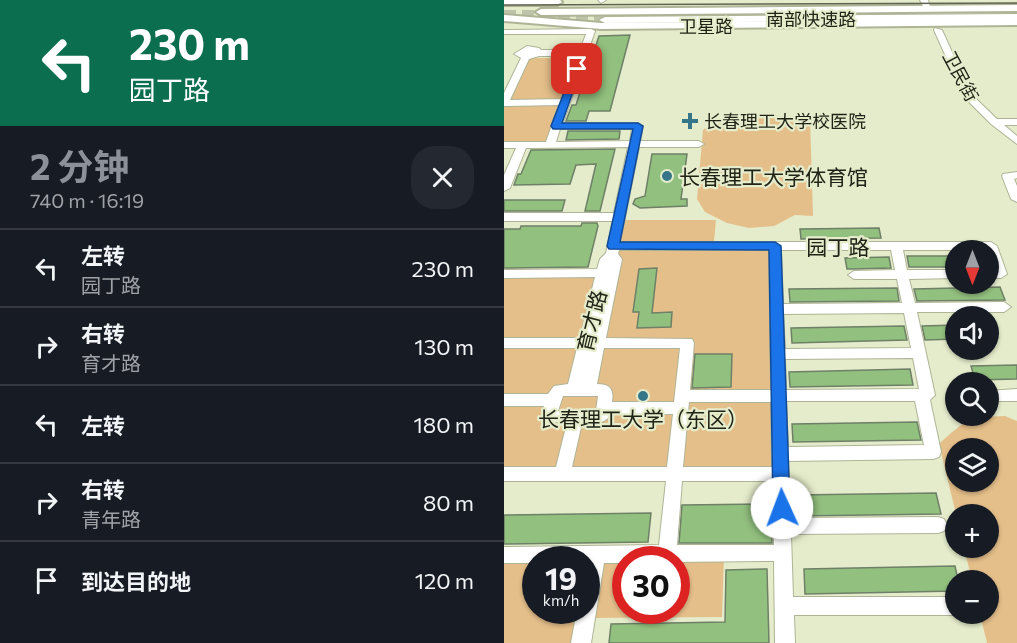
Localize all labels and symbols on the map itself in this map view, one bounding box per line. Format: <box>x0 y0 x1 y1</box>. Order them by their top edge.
street label: 南部快速路 <box>766 8 856 30</box>
street label: 卫星路 <box>679 15 733 37</box>
pin <box>551 43 602 94</box>
street label: 卫民街 <box>939 47 983 105</box>
place label: 长春理工大学校医院 <box>704 110 866 132</box>
marker: 长春理工大学校医院 <box>681 112 699 130</box>
place label: 长春理工大学体育馆 <box>679 164 868 189</box>
marker: 长春理工大学体育馆 <box>660 169 674 183</box>
street label: 园丁路 <box>807 234 870 259</box>
north arrow <box>945 240 999 294</box>
street label: 育才路 <box>571 287 611 355</box>
marker: 长春理工大学（东区） <box>636 389 650 403</box>
place label: 长春理工大学（东区） <box>538 406 748 431</box>
position arrow <box>750 476 814 540</box>
speed limit sign: 30 <box>612 546 690 624</box>

